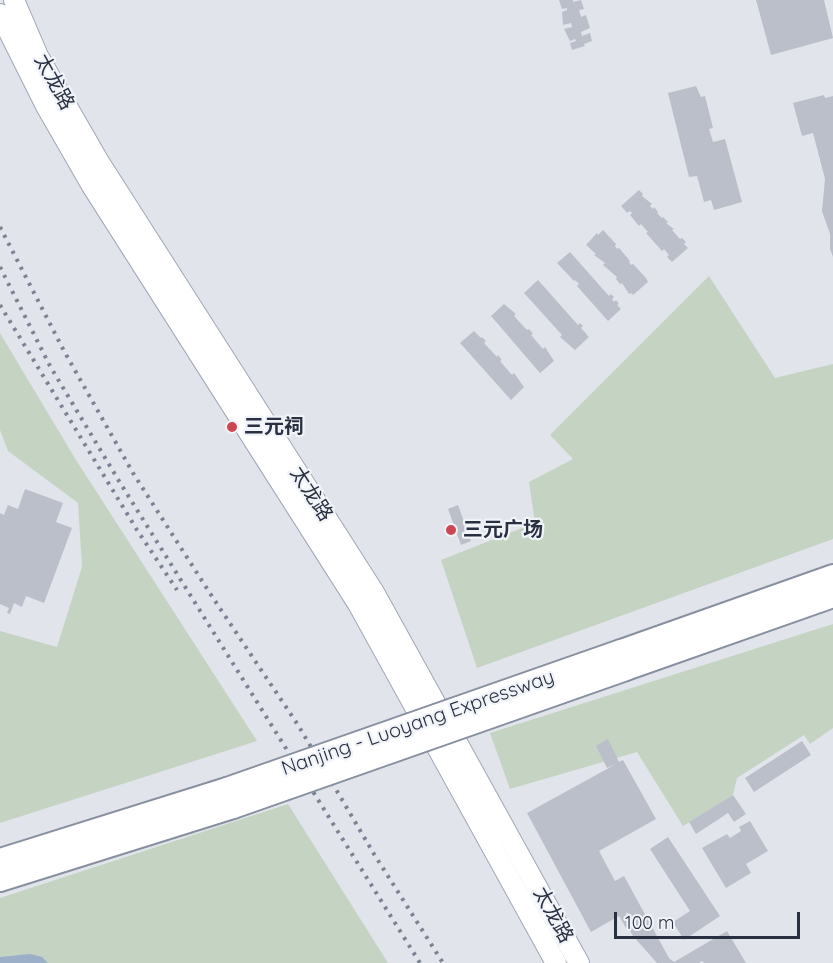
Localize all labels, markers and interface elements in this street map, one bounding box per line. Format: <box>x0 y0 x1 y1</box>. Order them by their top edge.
street label: 太龙路 <box>29 50 79 114</box>
place label: 三元祠 <box>244 415 304 439</box>
marker: 三元祠 <box>225 420 239 434</box>
street label: 太龙路 <box>285 462 337 526</box>
place label: 三元广场 <box>463 518 543 542</box>
marker: 三元广场 <box>444 523 458 537</box>
street label: Nanjing - Luoyang Expressway <box>278 665 558 781</box>
street label: 太龙路 <box>528 883 578 947</box>
scale bar <box>617 900 803 938</box>
text: 100 m <box>625 911 674 934</box>

